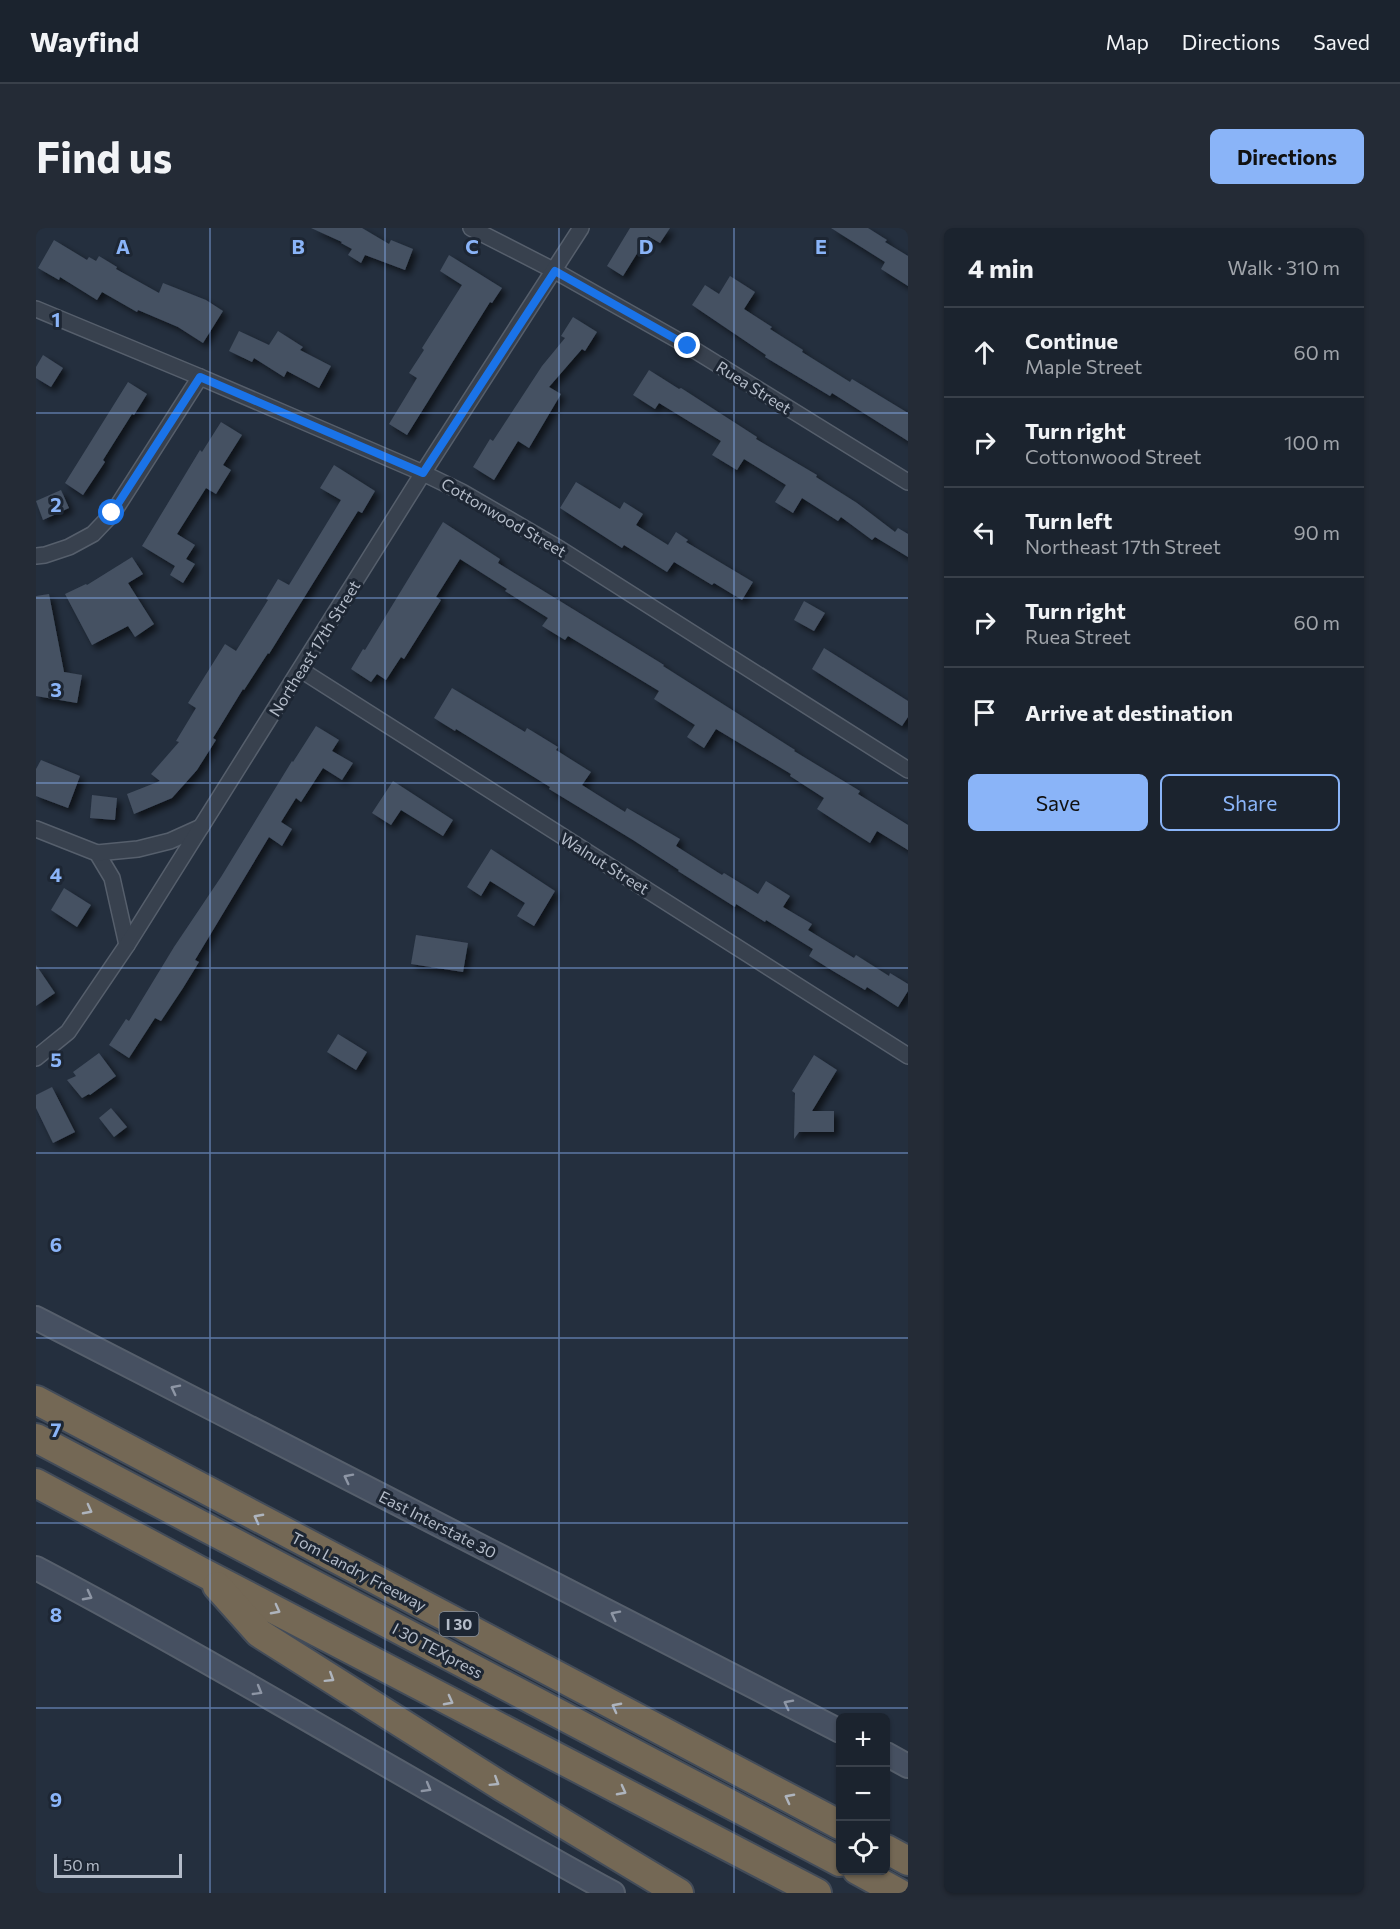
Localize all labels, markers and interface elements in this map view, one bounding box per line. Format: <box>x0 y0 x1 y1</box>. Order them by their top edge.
text: Wayfind <box>30 24 139 58</box>
text: Map <box>1106 29 1149 54</box>
text: Directions <box>1182 29 1280 54</box>
text: Saved <box>1313 29 1370 54</box>
button: Directions <box>1210 129 1364 184</box>
text: Find us <box>36 130 172 182</box>
text: A <box>116 234 130 258</box>
text: B <box>291 234 305 258</box>
text: C <box>465 234 479 258</box>
text: D <box>639 234 653 258</box>
text: E <box>815 234 827 258</box>
text: 4 min <box>968 252 1034 283</box>
text: Walk · 310 m <box>1228 255 1340 279</box>
text: 1 <box>51 307 61 331</box>
text: Continue <box>1025 327 1118 354</box>
route end <box>674 332 700 358</box>
icon: ahead <box>968 336 1001 369</box>
text: 60 m <box>1294 340 1340 364</box>
text: Maple Street <box>1025 354 1142 378</box>
street label: Ruea Street <box>713 357 795 418</box>
text: Turn right <box>1025 417 1126 444</box>
icon: right <box>968 426 1001 459</box>
text: 100 m <box>1284 430 1340 454</box>
text: Cottonwood Street <box>1025 444 1201 468</box>
street label: Cottonwood Street <box>438 473 570 561</box>
text: 2 <box>50 492 62 516</box>
route start <box>98 499 124 525</box>
text: Turn left <box>1025 507 1112 534</box>
icon: left <box>968 516 1001 549</box>
text: 90 m <box>1294 520 1340 544</box>
text: Northeast 17th Street <box>1025 534 1221 558</box>
street label: Northeast 17th Street <box>264 576 364 719</box>
text: Turn right <box>1025 597 1126 624</box>
icon: right <box>968 606 1001 639</box>
text: 60 m <box>1294 610 1340 634</box>
text: Ruea Street <box>1025 624 1131 648</box>
text: 3 <box>50 677 62 701</box>
icon: arrive <box>968 696 1001 729</box>
text: Arrive at destination <box>1025 699 1233 726</box>
button: Save <box>968 774 1148 831</box>
button: Share <box>1160 774 1340 831</box>
street label: Walnut Street <box>557 828 653 898</box>
text: 4 <box>50 862 62 886</box>
text: 5 <box>50 1047 62 1071</box>
text: 6 <box>50 1232 62 1256</box>
one-way arrow <box>170 1385 181 1396</box>
text: 7 <box>51 1417 62 1441</box>
one-way arrow <box>344 1474 355 1485</box>
street label: East Interstate 30 <box>376 1486 500 1562</box>
one-way arrow <box>81 1503 92 1514</box>
one-way arrow <box>254 1514 264 1525</box>
street label: Tom Landry Freeway <box>288 1527 430 1615</box>
one-way arrow <box>81 1589 92 1600</box>
text: 8 <box>50 1602 62 1626</box>
one-way arrow <box>270 1603 281 1614</box>
one-way arrow <box>611 1611 621 1622</box>
road number: I 30 <box>440 1612 478 1636</box>
street label: I 30 TEXpress <box>390 1618 486 1682</box>
one-way arrow <box>324 1670 334 1682</box>
one-way arrow <box>252 1684 262 1696</box>
one-way arrow <box>443 1694 453 1705</box>
one-way arrow <box>784 1700 795 1711</box>
one-way arrow <box>612 1703 623 1714</box>
map controls <box>836 1713 890 1875</box>
button: + <box>836 1713 890 1767</box>
button: − <box>836 1767 890 1821</box>
one-way arrow <box>488 1774 499 1785</box>
one-way arrow <box>421 1781 431 1793</box>
one-way arrow <box>616 1784 626 1795</box>
text: 9 <box>50 1787 62 1811</box>
one-way arrow <box>784 1794 795 1805</box>
button: locate <box>836 1821 890 1875</box>
scale bar <box>54 1851 182 1878</box>
text: 50 m <box>63 1855 100 1874</box>

